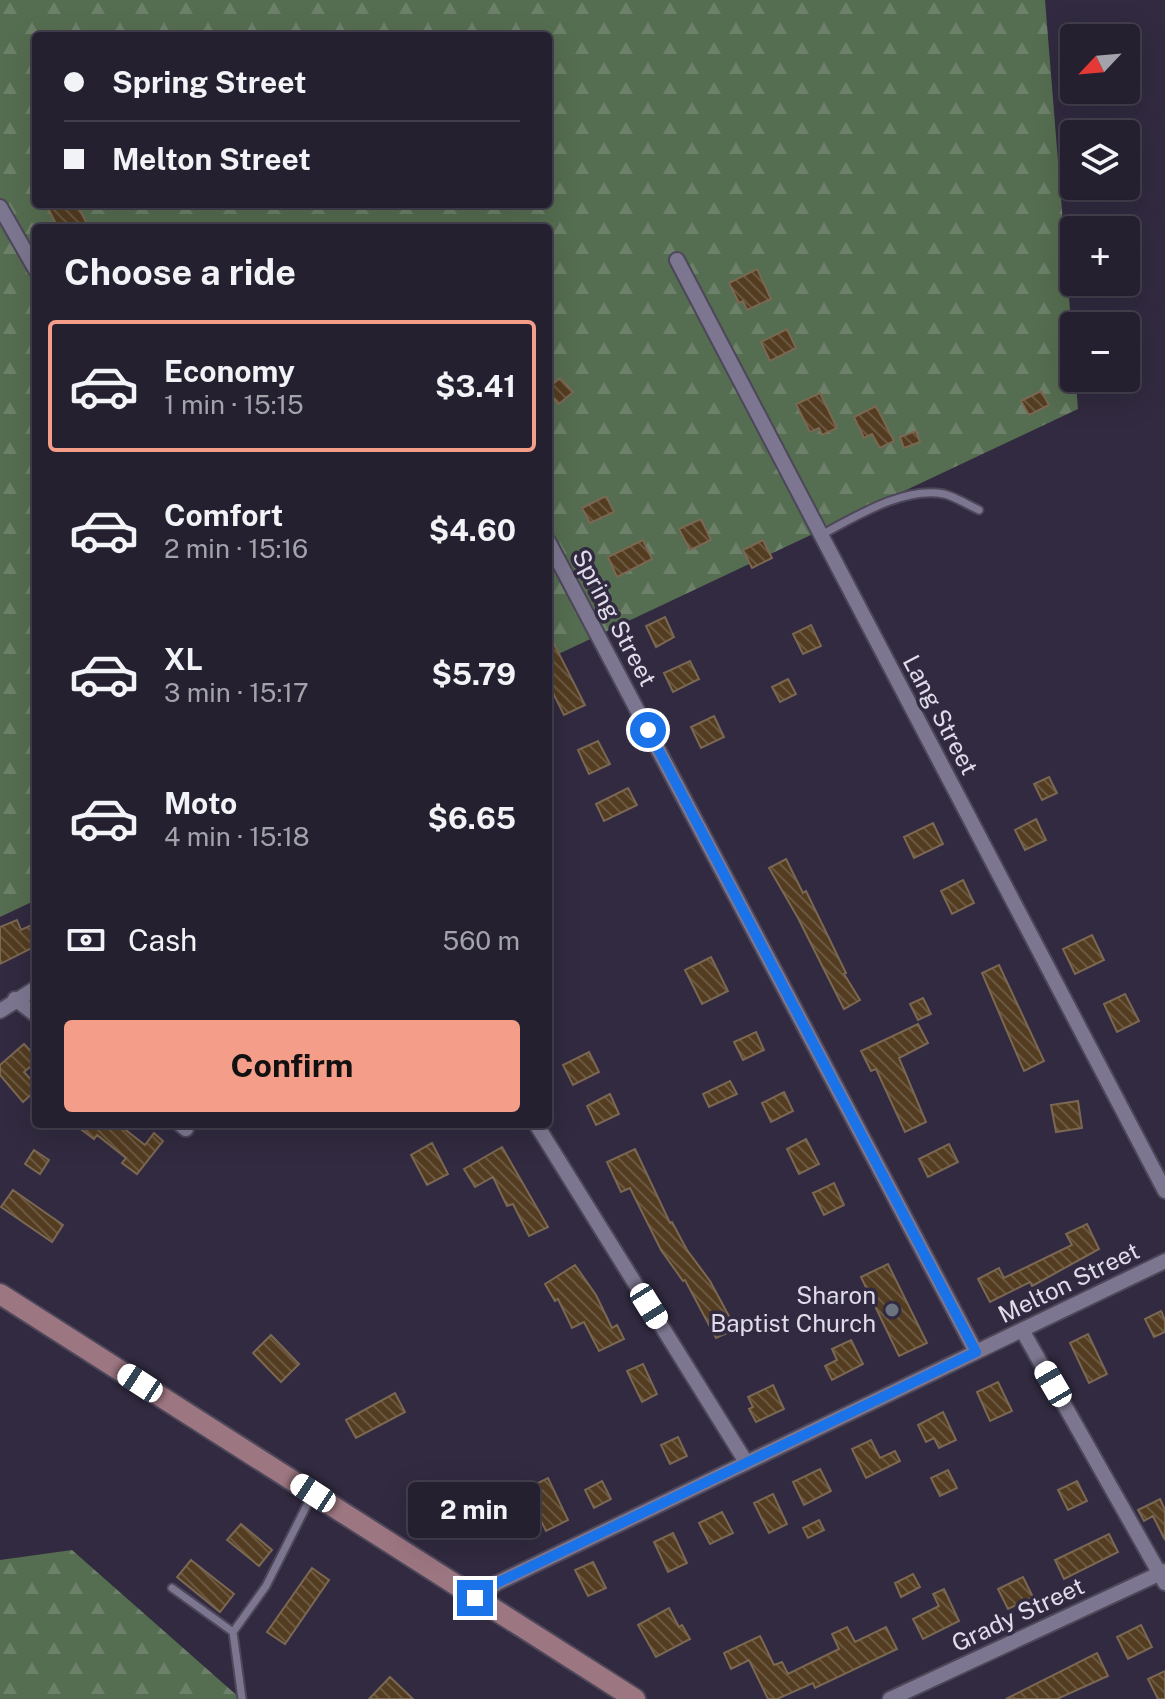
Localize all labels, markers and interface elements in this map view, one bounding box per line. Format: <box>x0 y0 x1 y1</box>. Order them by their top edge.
north arrow <box>1060 24 1140 104</box>
map controls <box>1060 24 1140 392</box>
text: Spring Street <box>112 64 307 100</box>
button: layers <box>1060 120 1140 200</box>
text: Melton Street <box>112 141 311 177</box>
button: + <box>1060 216 1140 296</box>
text: Choose a ride <box>64 251 296 293</box>
button: − <box>1060 312 1140 392</box>
icon: car <box>68 350 140 422</box>
text: Economy <box>164 353 295 389</box>
text: $3.41 <box>435 368 516 404</box>
text: 1 min · 15:15 <box>164 389 304 420</box>
icon: car <box>68 494 140 566</box>
text: Comfort <box>164 497 283 533</box>
text: $4.60 <box>429 512 516 548</box>
text: 2 min · 15:16 <box>164 533 308 564</box>
street label: Spring Street <box>567 544 663 691</box>
icon: car <box>68 638 140 710</box>
text: XL <box>164 641 203 677</box>
street label: Lang Street <box>898 650 984 779</box>
text: $5.79 <box>431 656 516 692</box>
text: 3 min · 15:17 <box>164 677 309 708</box>
route start <box>630 712 666 748</box>
icon: car <box>68 782 140 854</box>
text: Moto <box>164 785 237 821</box>
text: $6.65 <box>428 800 516 836</box>
text: 4 min · 15:18 <box>164 821 310 852</box>
icon: cash <box>64 918 108 962</box>
text: Cash <box>128 922 197 958</box>
text: 560 m <box>443 925 520 956</box>
button: Confirm <box>64 1020 520 1112</box>
street label: Melton Street <box>993 1236 1144 1328</box>
car <box>626 1279 672 1333</box>
place label: Sharon Baptist Church <box>710 1281 876 1337</box>
marker: Sharon Baptist Church <box>883 1301 901 1319</box>
car <box>1031 1357 1075 1411</box>
car <box>113 1360 167 1406</box>
car <box>286 1470 340 1516</box>
callout: 2 min <box>409 1482 541 1538</box>
text: 2 min <box>440 1494 508 1525</box>
street label: Grady Street <box>947 1571 1088 1657</box>
route end <box>457 1580 493 1616</box>

